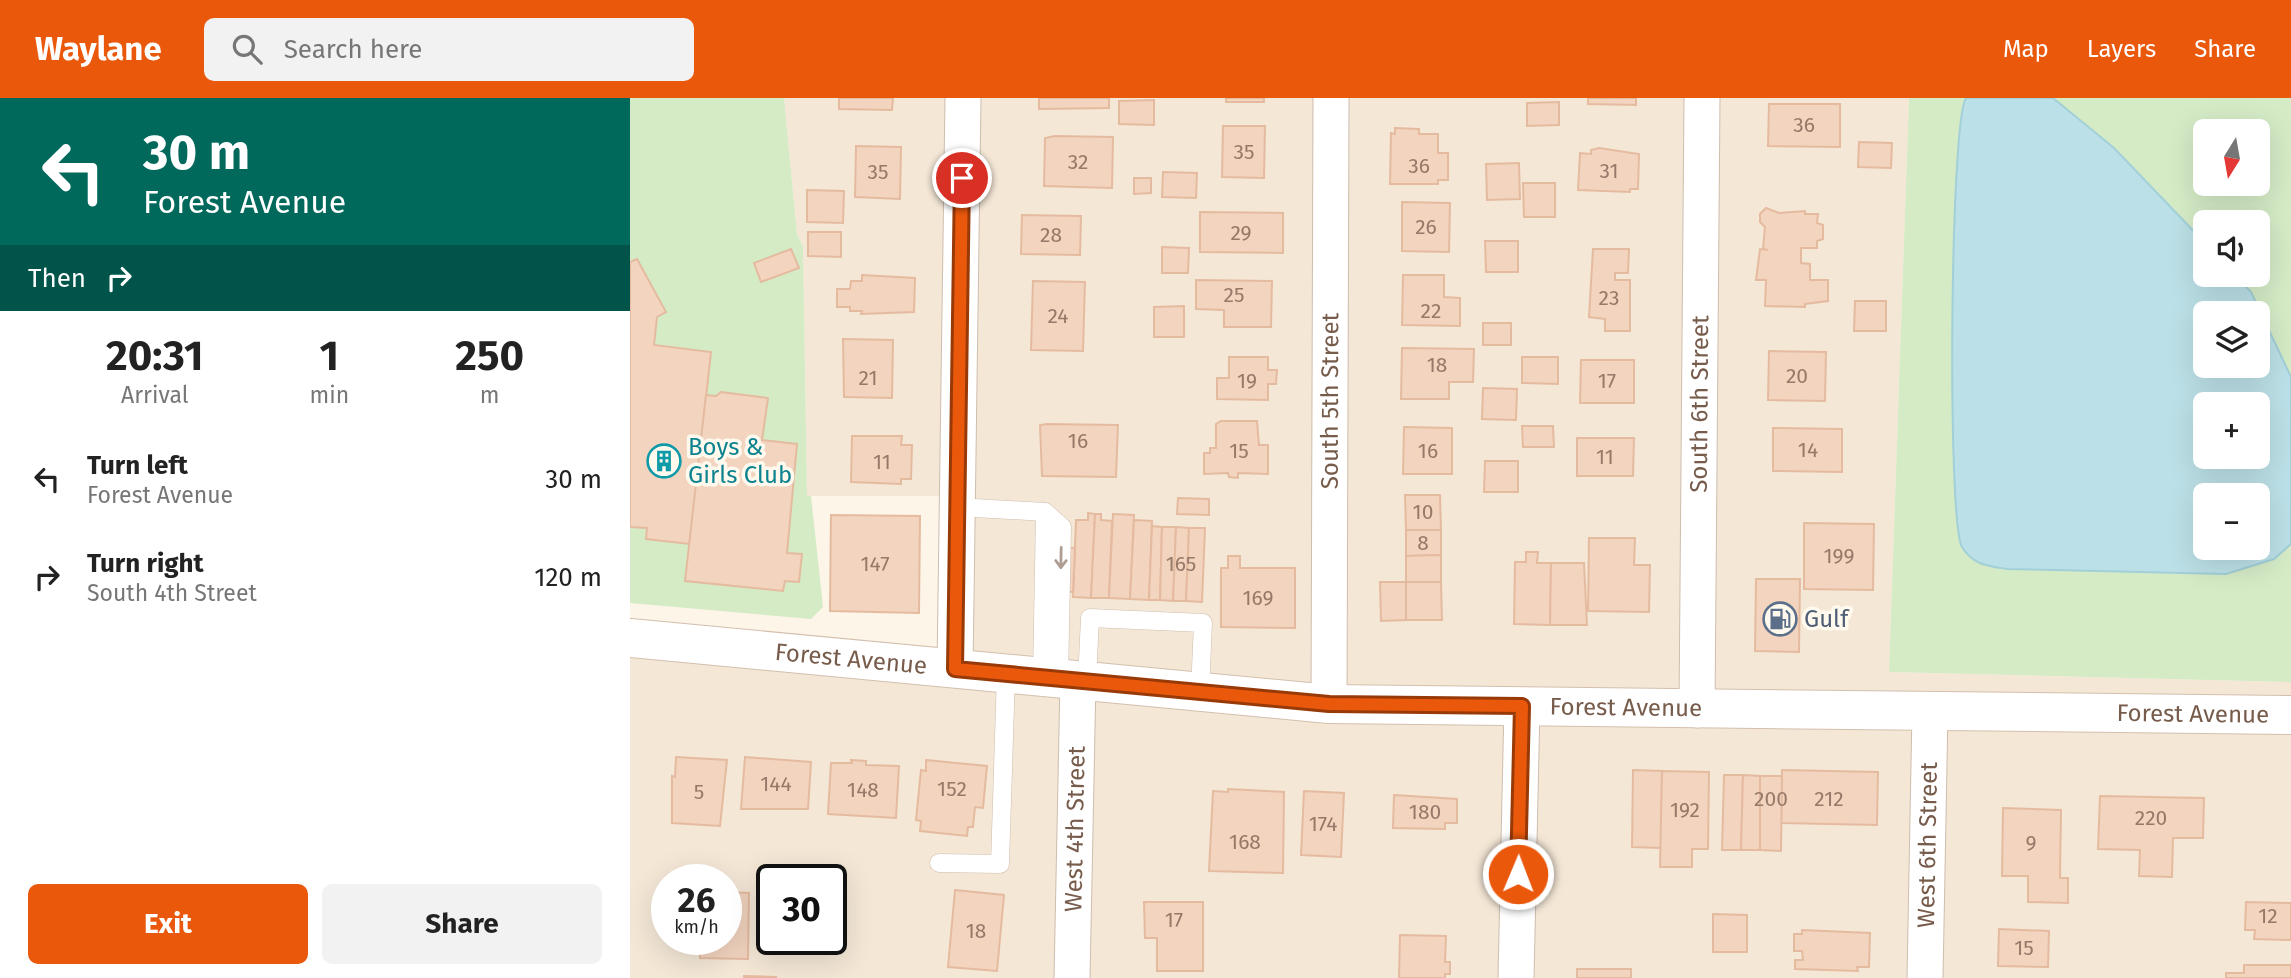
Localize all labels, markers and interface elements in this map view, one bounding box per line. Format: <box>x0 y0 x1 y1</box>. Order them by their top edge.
search box <box>204 18 694 81</box>
text: Waylane <box>35 29 162 69</box>
icon: search <box>228 30 266 68</box>
text: Search here <box>284 34 423 65</box>
text: Map <box>2003 35 2049 63</box>
text: Layers <box>2087 35 2156 63</box>
text: Share <box>2194 35 2256 63</box>
house number: 36 <box>1793 112 1815 138</box>
north arrow <box>2193 119 2270 196</box>
map controls <box>2193 119 2270 560</box>
text: 30 m <box>143 123 250 182</box>
icon: left <box>28 126 119 217</box>
house number: 35 <box>1234 139 1255 165</box>
pin <box>932 148 992 208</box>
house number: 32 <box>1068 149 1088 175</box>
house number: 36 <box>1408 153 1430 179</box>
house number: 31 <box>1599 158 1619 184</box>
house number: 35 <box>868 159 889 185</box>
icon: arrive <box>943 159 981 197</box>
text: Forest Avenue <box>143 183 346 221</box>
button: sound <box>2193 210 2270 287</box>
house number: 26 <box>1415 214 1437 240</box>
house number: 29 <box>1230 220 1252 246</box>
house number: 28 <box>1040 222 1062 248</box>
icon: right <box>100 259 138 297</box>
text: Then <box>28 263 86 294</box>
house number: 25 <box>1224 282 1244 308</box>
house number: 23 <box>1599 285 1619 311</box>
house number: 22 <box>1421 298 1441 324</box>
button: layers <box>2193 301 2270 378</box>
house number: 24 <box>1048 303 1069 329</box>
street label: South 5th Street <box>1316 312 1344 489</box>
street label: South 6th Street <box>1685 315 1714 493</box>
text: 20:31 <box>106 331 203 381</box>
text: 1 <box>320 331 339 381</box>
text: 250 <box>455 331 524 381</box>
house number: 18 <box>1427 352 1447 378</box>
house number: 20 <box>1786 363 1808 389</box>
house number: 21 <box>859 365 877 391</box>
house number: 19 <box>1237 368 1257 394</box>
house number: 17 <box>1598 368 1616 394</box>
text: Arrival <box>121 381 188 409</box>
text: min <box>309 381 349 409</box>
text: m <box>480 381 499 409</box>
button: + <box>2193 392 2270 469</box>
house number: 16 <box>1068 428 1088 454</box>
place label: Boys & Girls Club <box>688 433 792 489</box>
house number: 14 <box>1798 437 1818 463</box>
house number: 15 <box>1229 438 1249 464</box>
house number: 16 <box>1418 438 1438 464</box>
building icon: Boys & Girls Club <box>645 442 683 480</box>
house number: 11 <box>1596 444 1614 470</box>
house number: 11 <box>873 449 891 475</box>
text: Turn left <box>87 450 188 481</box>
icon: left <box>28 460 66 498</box>
text: 30 m <box>545 464 602 495</box>
text: Forest Avenue <box>87 481 233 509</box>
button: − <box>2193 483 2270 560</box>
house number: 10 <box>1413 499 1433 525</box>
house number: 8 <box>1417 530 1429 556</box>
house number: 199 <box>1823 543 1855 569</box>
one-way arrow <box>1054 547 1068 570</box>
text: Turn right <box>87 548 204 579</box>
house number: 147 <box>860 551 890 577</box>
house number: 165 <box>1166 551 1196 577</box>
icon: right <box>28 558 66 596</box>
text: 120 m <box>534 562 602 593</box>
text: South 4th Street <box>87 579 257 607</box>
house number: 169 <box>1243 585 1274 611</box>
fuel station icon: Gulf <box>1761 600 1799 638</box>
place label: Gulf <box>1804 605 1850 633</box>
street label: Forest Avenue <box>774 638 928 680</box>
street label: Forest Avenue <box>1549 693 1702 722</box>
street label: Forest Avenue <box>2116 699 2269 729</box>
street label: West 4th Street <box>1059 745 1091 912</box>
street label: West 6th Street <box>1912 761 1943 928</box>
house number: 144 <box>760 771 792 797</box>
house number: 152 <box>937 776 967 802</box>
house number: 148 <box>847 777 879 803</box>
house number: 5 <box>694 779 704 805</box>
house number: 200 <box>1754 786 1788 812</box>
house number: 212 <box>1814 786 1844 812</box>
house number: 192 <box>1670 797 1700 823</box>
house number: 180 <box>1409 799 1441 825</box>
house number: 220 <box>2135 805 2167 831</box>
house number: 174 <box>1309 811 1337 837</box>
house number: 168 <box>1229 829 1261 855</box>
house number: 9 <box>2025 830 2037 856</box>
position arrow <box>1481 837 1555 911</box>
speed limit sign: 30 <box>756 864 847 955</box>
text: 26 <box>678 879 715 921</box>
button: Exit <box>28 884 308 964</box>
button: Share <box>322 884 602 964</box>
house number: 12 <box>2258 903 2278 929</box>
house number: 17 <box>1165 907 1183 933</box>
text: km/h <box>674 916 719 938</box>
house number: 18 <box>966 918 986 944</box>
house number: 15 <box>2014 935 2034 961</box>

